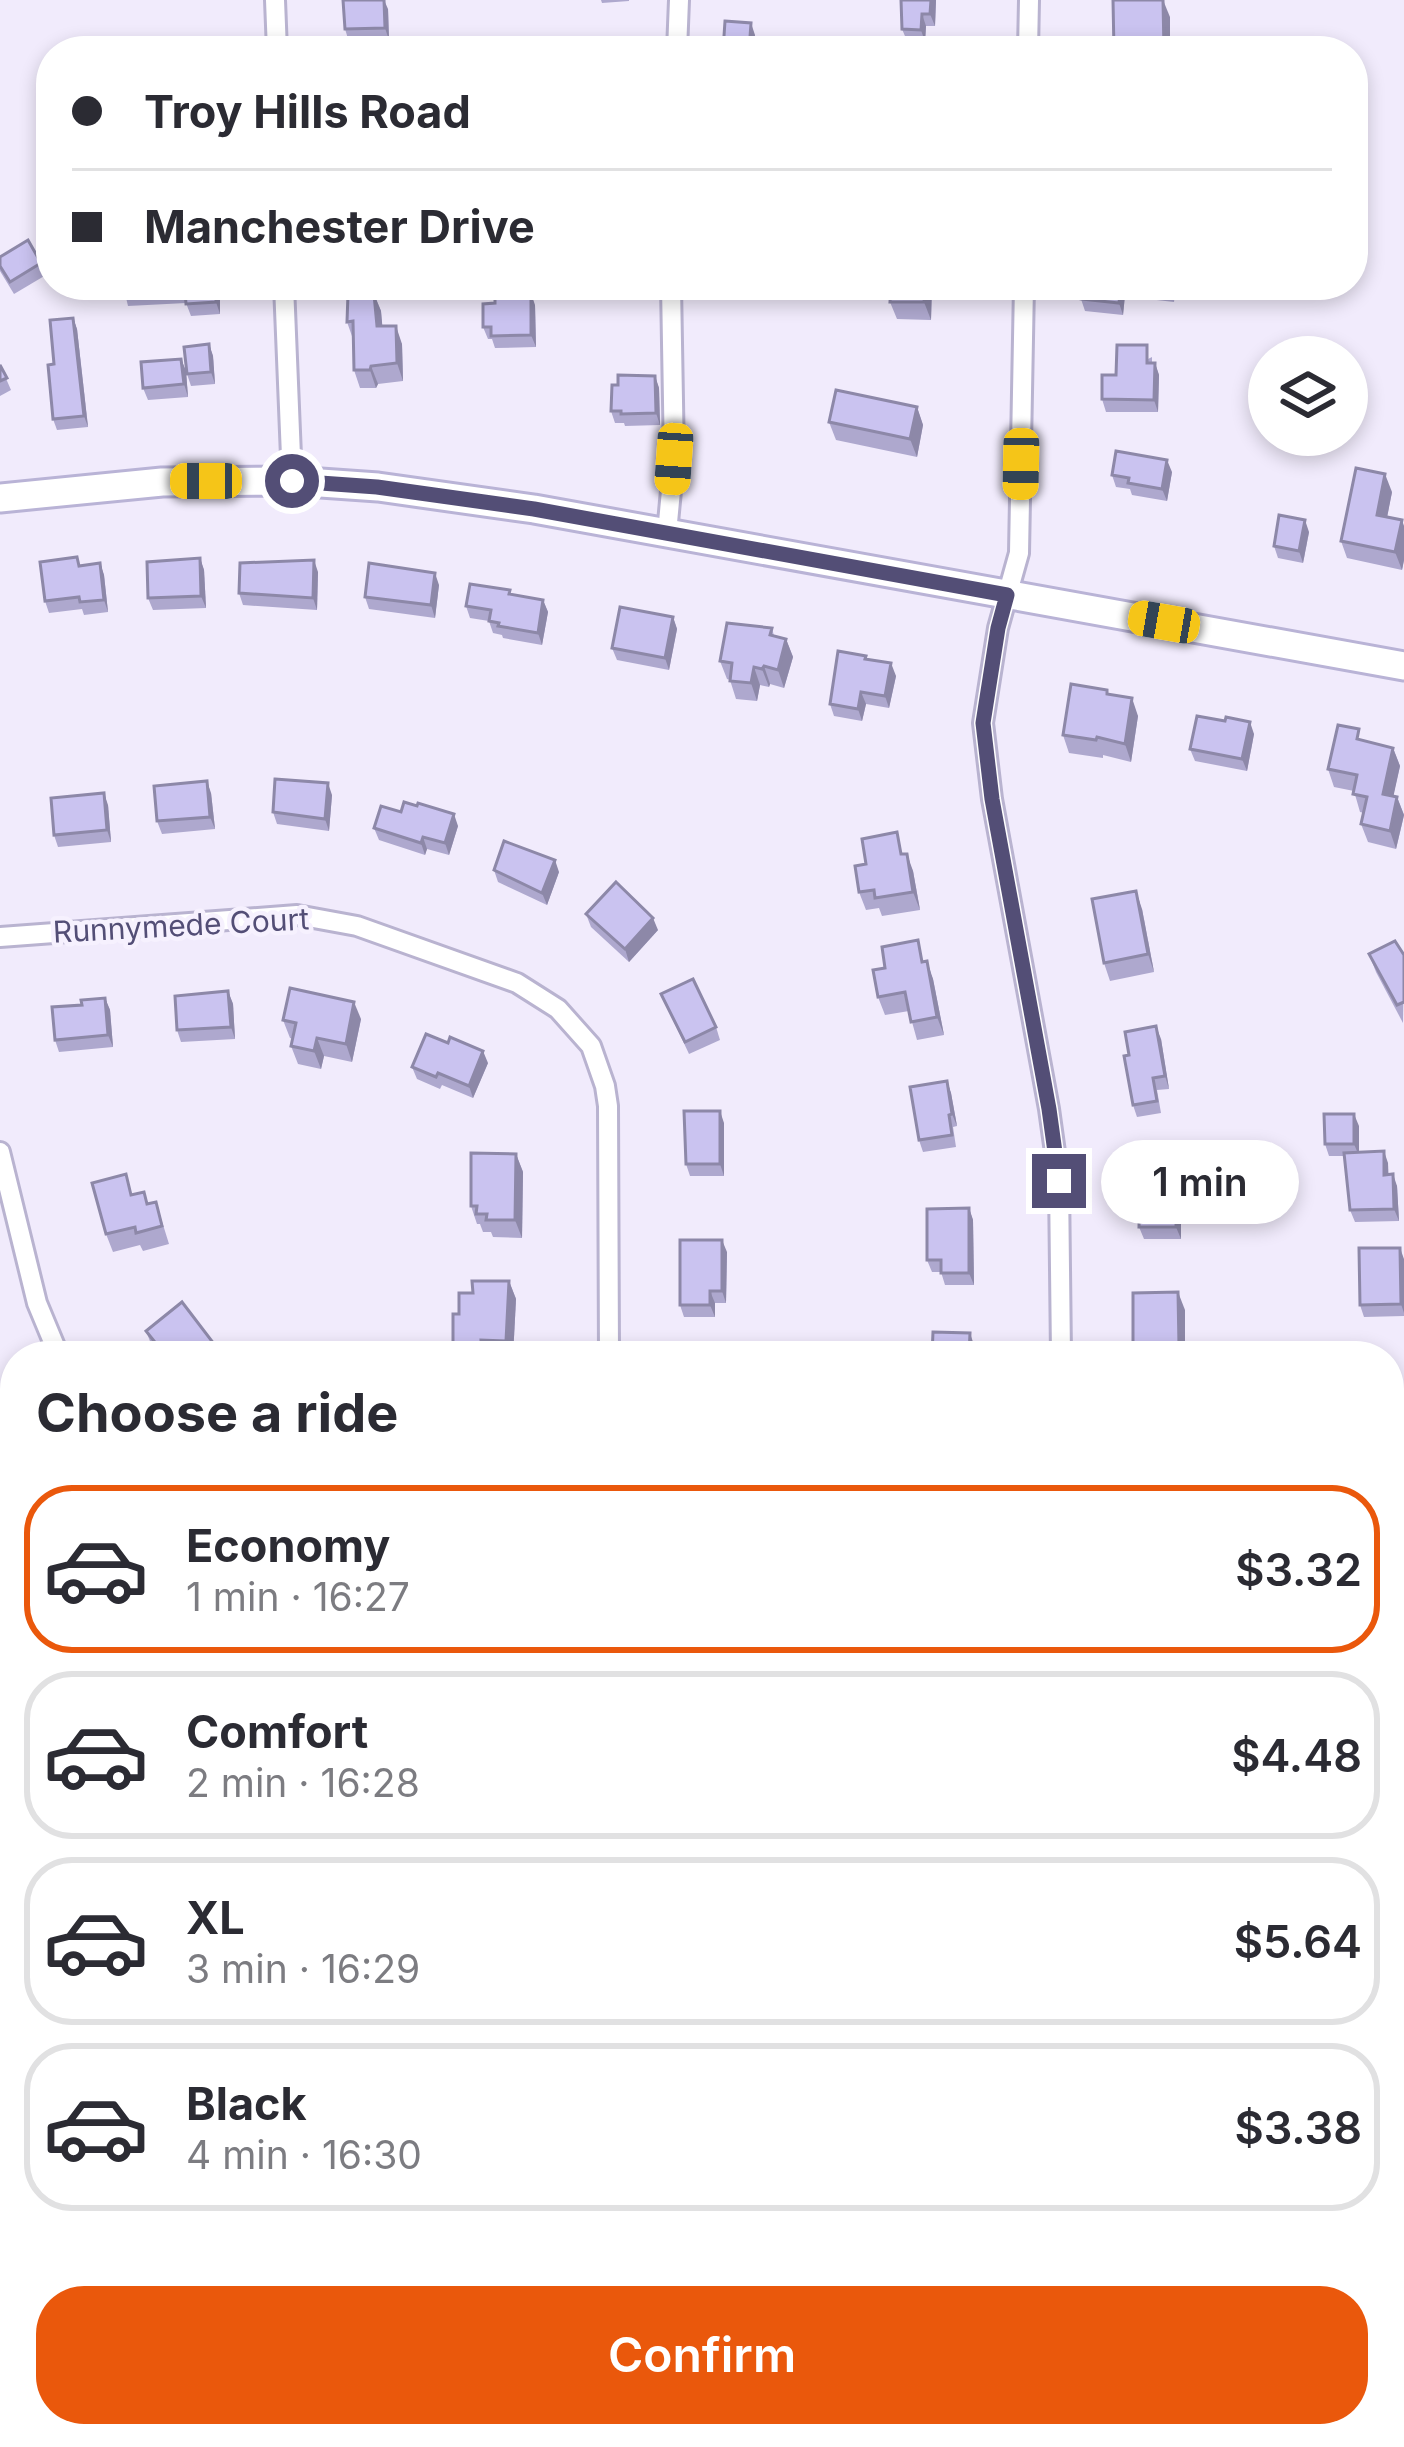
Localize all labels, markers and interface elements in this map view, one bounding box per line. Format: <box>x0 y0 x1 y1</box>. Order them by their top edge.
text: Troy Hills Road <box>144 84 471 139</box>
text: Manchester Drive <box>144 199 535 254</box>
map controls <box>1248 336 1368 456</box>
button: layers <box>1248 336 1368 456</box>
car <box>654 422 694 496</box>
car <box>1002 428 1040 500</box>
route start <box>265 454 319 508</box>
car <box>170 463 242 499</box>
car <box>1125 598 1203 646</box>
street label: Runnymede Court <box>52 900 310 950</box>
callout: 1 min <box>1101 1139 1299 1223</box>
route end <box>1032 1154 1086 1208</box>
text: 1 min <box>1152 1158 1248 1205</box>
text: Choose a ride <box>36 1380 398 1445</box>
icon: car <box>42 1515 150 1623</box>
text: Economy <box>186 1518 390 1573</box>
text: $3.32 <box>1235 1542 1362 1597</box>
text: 1 min · 16:27 <box>186 1573 410 1620</box>
icon: car <box>42 1701 150 1809</box>
text: Comfort <box>186 1704 368 1759</box>
text: $4.48 <box>1231 1728 1362 1783</box>
text: 2 min · 16:28 <box>186 1759 420 1806</box>
icon: car <box>42 1887 150 1995</box>
text: XL <box>186 1890 245 1945</box>
text: $5.64 <box>1234 1914 1362 1969</box>
text: 3 min · 16:29 <box>186 1945 420 1992</box>
icon: car <box>42 2073 150 2181</box>
text: Black <box>186 2076 307 2131</box>
text: $3.38 <box>1234 2100 1362 2155</box>
text: 4 min · 16:30 <box>186 2131 422 2178</box>
button: Confirm <box>36 2286 1368 2424</box>

